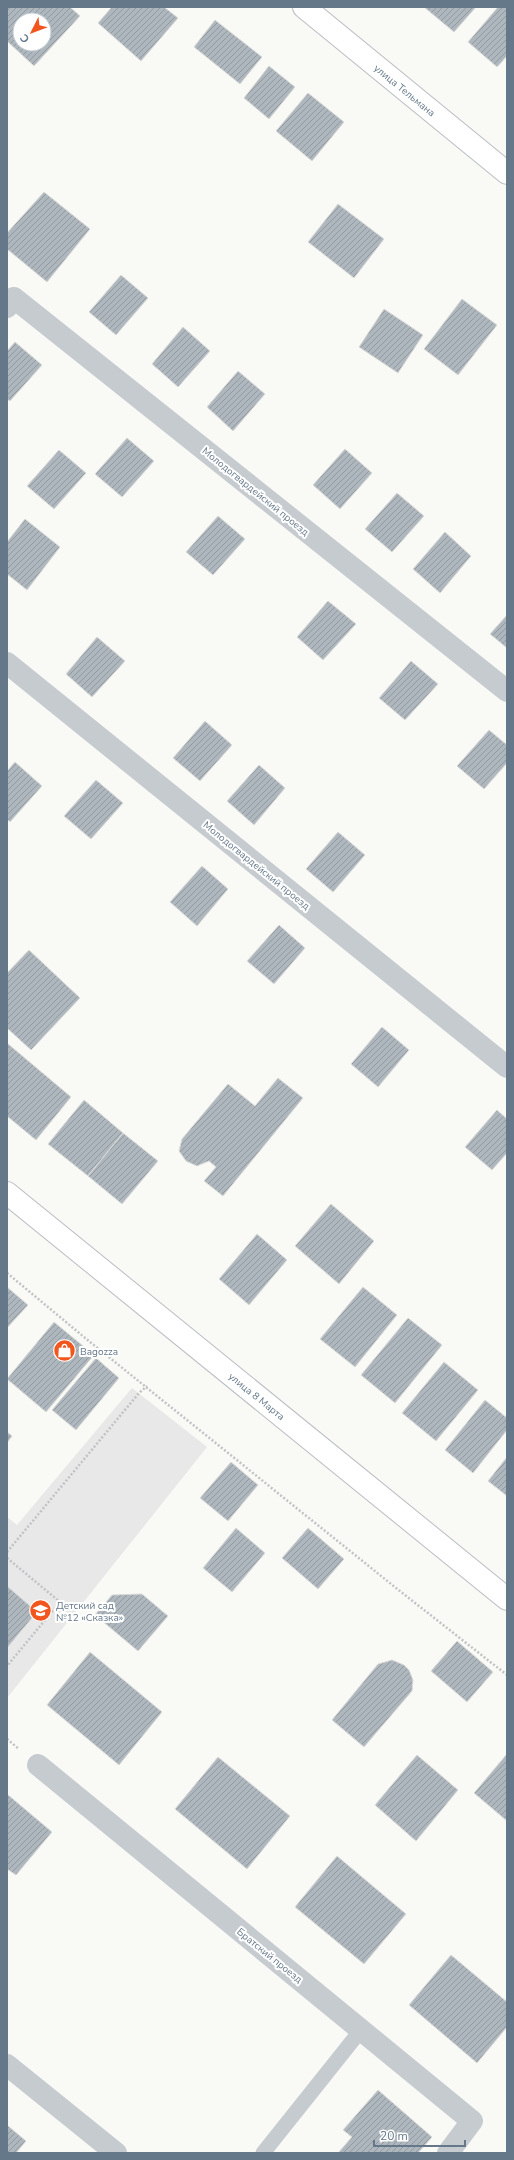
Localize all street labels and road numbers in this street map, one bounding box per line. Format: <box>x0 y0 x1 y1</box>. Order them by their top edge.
street label: улица Тельмана <box>371 62 438 120</box>
street label: Молодогвардейский проезд <box>199 444 312 539</box>
street label: Молодогвардейский проезд <box>200 818 313 913</box>
street label: улица 8 Марта <box>225 1370 287 1424</box>
street label: Братский проезд <box>234 1925 305 1987</box>

